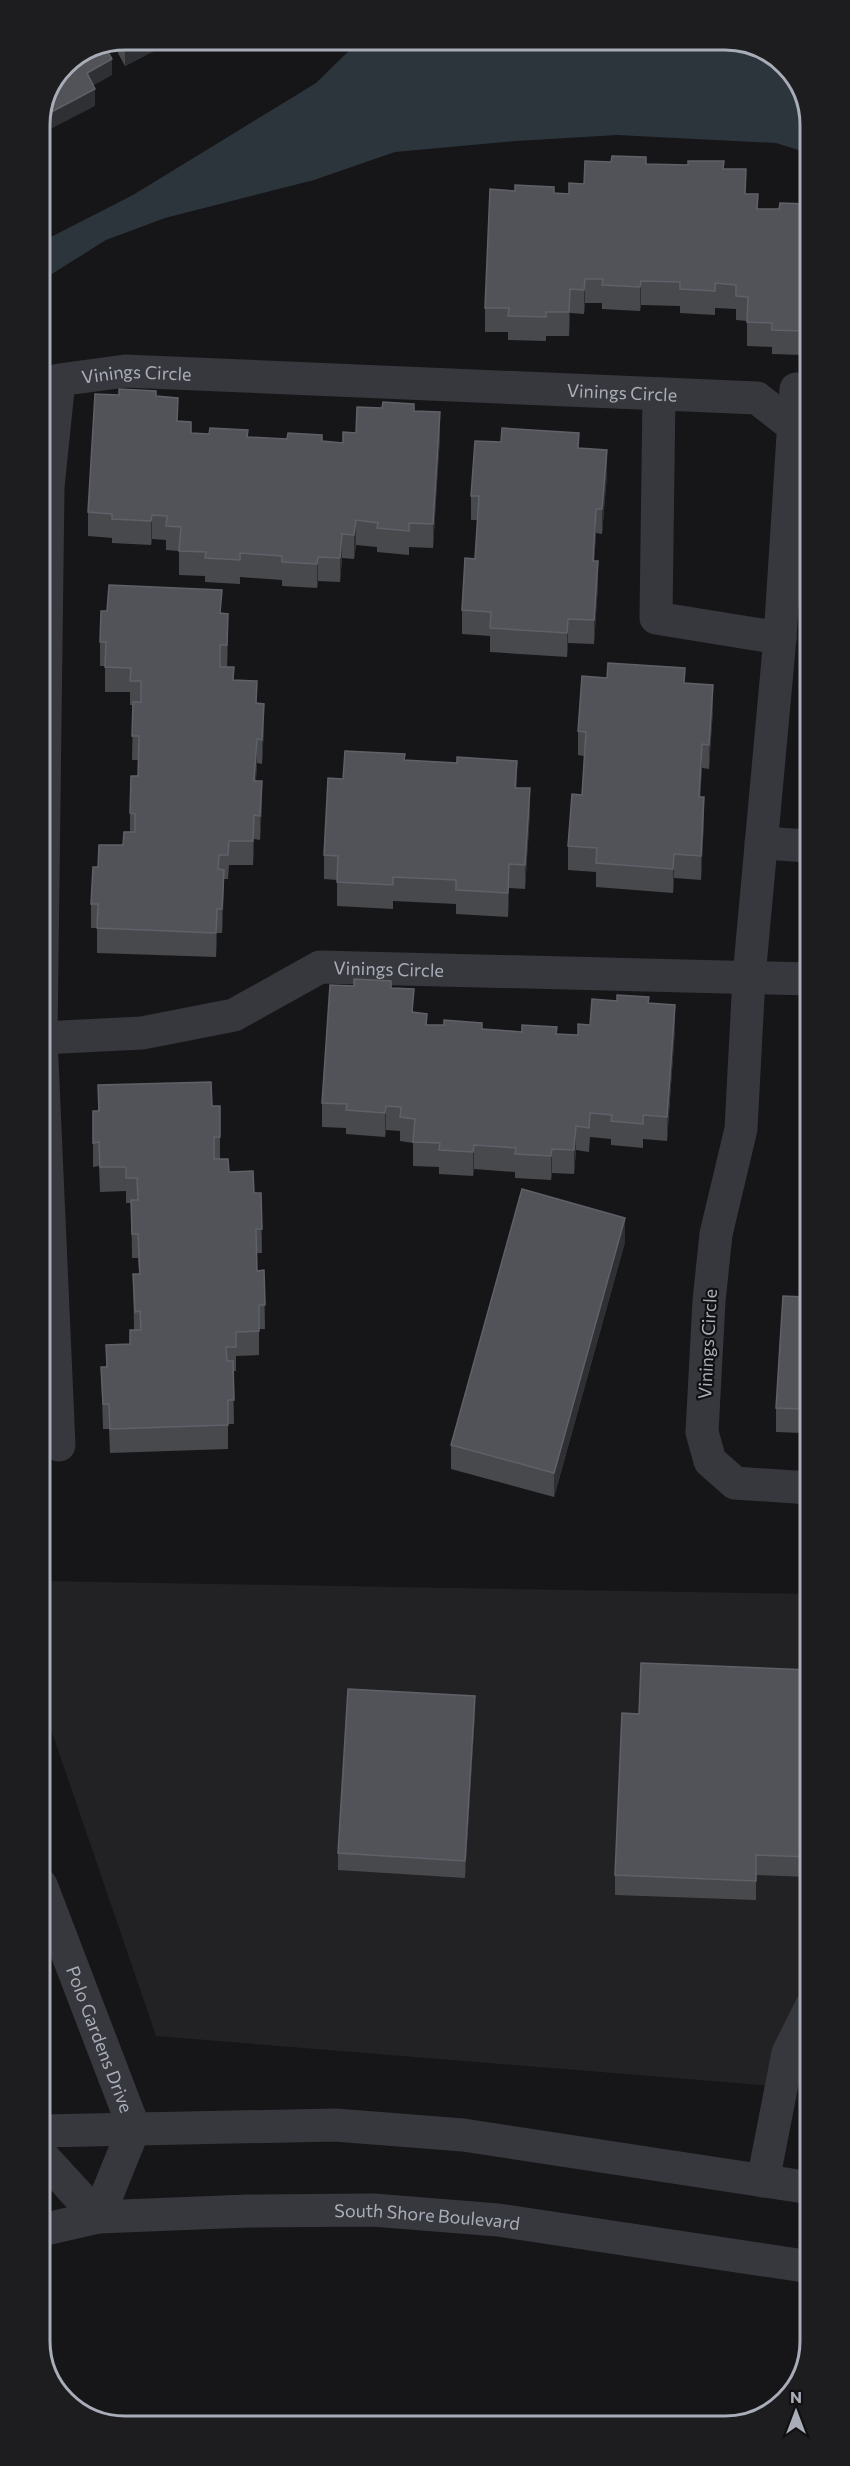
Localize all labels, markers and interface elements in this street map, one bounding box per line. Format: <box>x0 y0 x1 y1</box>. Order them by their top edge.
street label: Vinings Circle <box>80 360 192 388</box>
street label: Vinings Circle <box>566 379 678 406</box>
street label: Vinings Circle <box>333 956 444 981</box>
street label: Vinings Circle <box>693 1288 721 1400</box>
street label: Polo Gardens Drive <box>62 1963 138 2116</box>
street label: South Shore Boulevard <box>334 2199 521 2234</box>
north arrow <box>766 2382 826 2442</box>
text: N <box>790 2387 802 2406</box>

